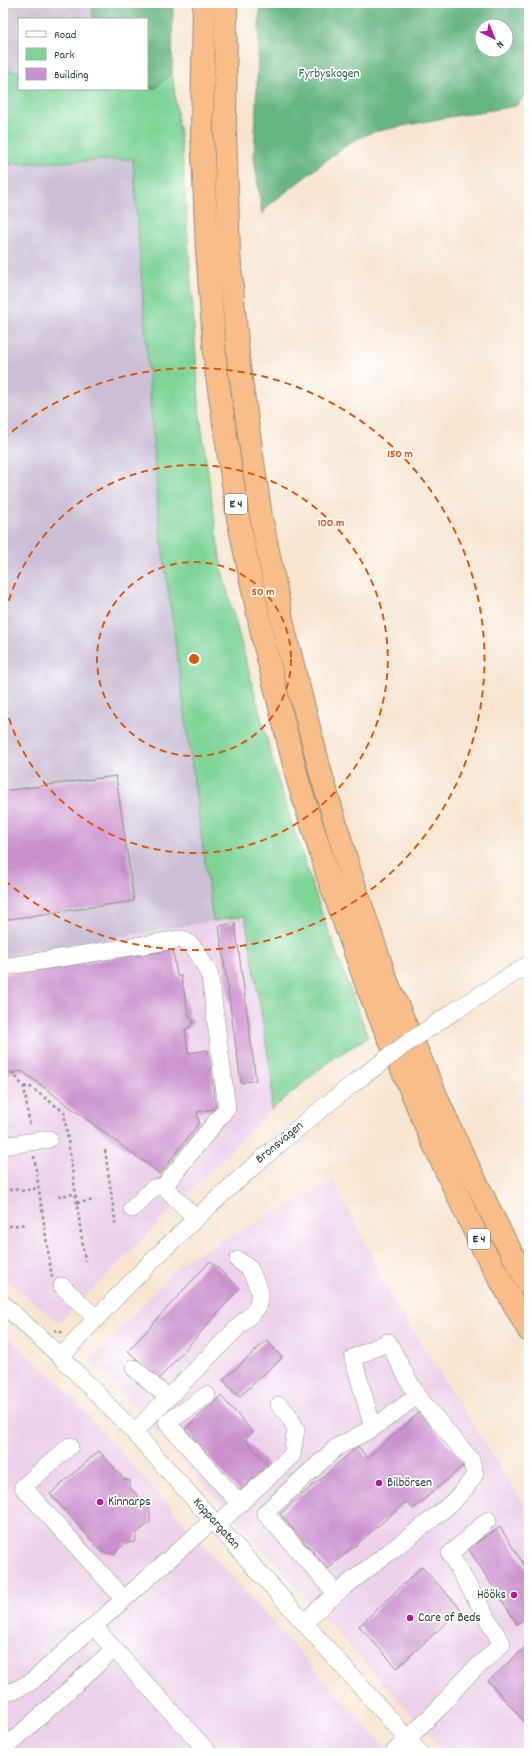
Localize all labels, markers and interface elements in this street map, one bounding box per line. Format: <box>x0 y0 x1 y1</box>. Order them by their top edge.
legend <box>18 18 148 90</box>
north arrow <box>474 18 514 58</box>
text: Road <box>54 27 76 44</box>
text: N <box>492 36 507 52</box>
text: Park <box>54 47 75 64</box>
park label: Fyrbyskogen <box>299 65 359 84</box>
text: Building <box>54 67 89 84</box>
text: 150 m <box>387 446 413 463</box>
road number: E 4 <box>225 494 247 514</box>
text: 100 m <box>318 515 344 532</box>
text: 50 m <box>251 584 275 601</box>
centre of rings <box>187 652 201 666</box>
street label: Bronsvägen <box>252 1117 308 1169</box>
road number: E 4 <box>468 1229 490 1249</box>
place label: Bilbörsen <box>387 1474 432 1493</box>
marker: Bilbörsen <box>374 1478 384 1488</box>
place label: Kinnarps <box>108 1493 151 1512</box>
street label: Koppargatan <box>188 1494 244 1554</box>
marker: Kinnarps <box>95 1497 105 1507</box>
place label: Hööks <box>477 1586 506 1605</box>
marker: Hööks <box>509 1590 519 1600</box>
place label: Care of Beds <box>418 1609 481 1628</box>
marker: Care of Beds <box>405 1613 415 1623</box>

